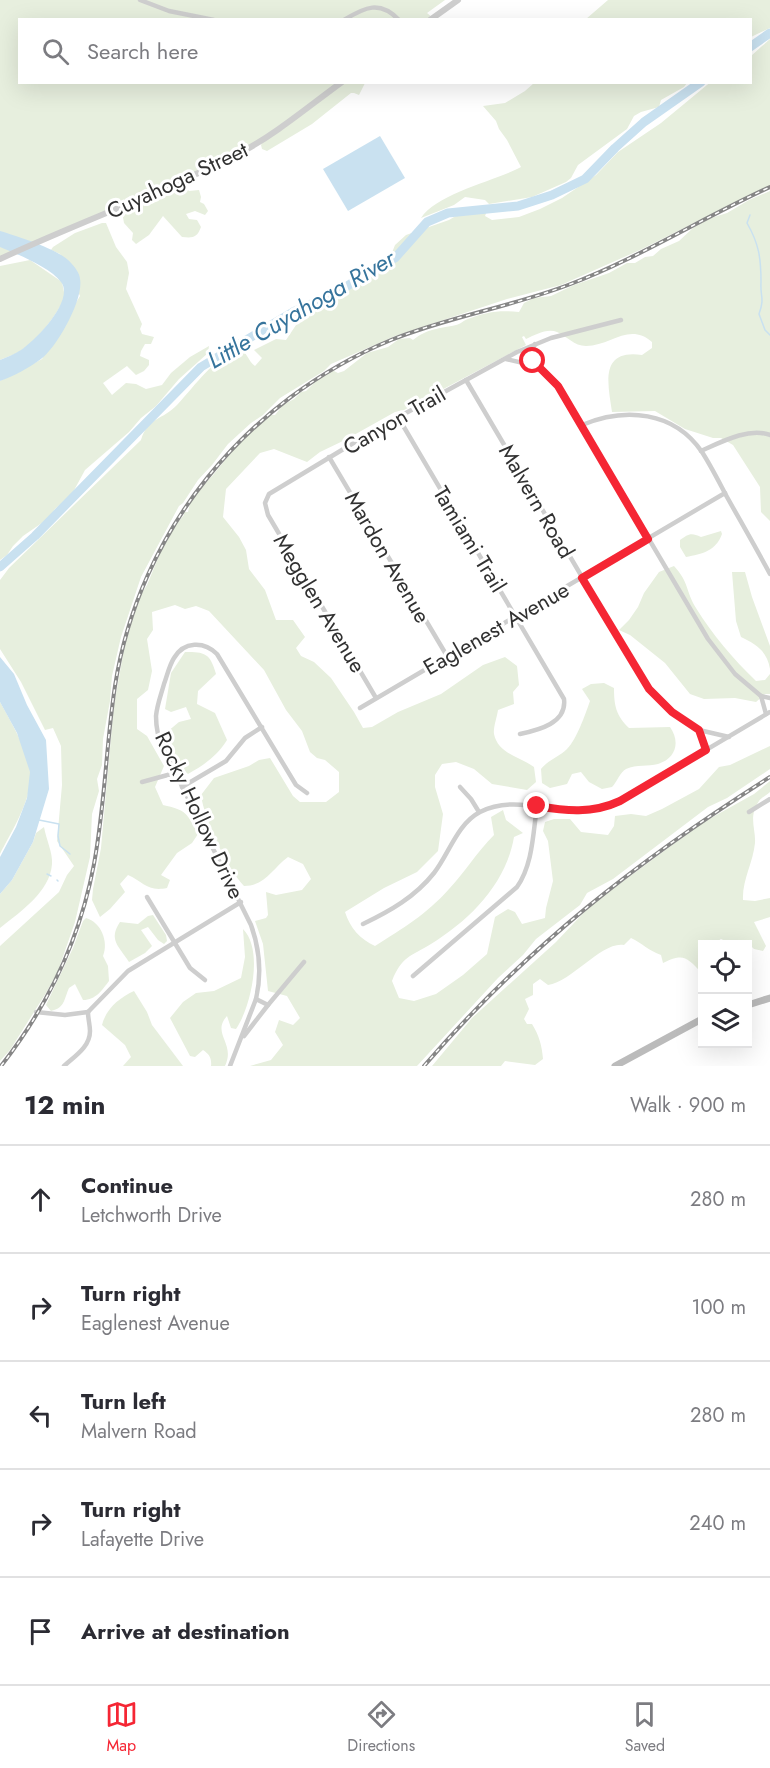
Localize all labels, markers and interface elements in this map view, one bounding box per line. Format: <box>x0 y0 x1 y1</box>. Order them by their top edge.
search box <box>18 18 752 84</box>
icon: search <box>39 35 72 68</box>
text: Search here <box>87 35 198 67</box>
street label: Cuyahoga Street <box>101 133 254 227</box>
water label: Little Cuyahoga River <box>201 240 403 377</box>
route start <box>519 347 545 373</box>
street label: Canyon Trail <box>337 378 451 462</box>
street label: Malvern Road <box>491 438 583 564</box>
street label: Tamiami Trail <box>426 480 514 598</box>
street label: Mardon Avenue <box>337 485 439 629</box>
street label: Megglen Avenue <box>266 527 374 679</box>
street label: Eaglenest Avenue <box>417 573 575 683</box>
street label: Rocky Hollow Drive <box>147 726 253 904</box>
route end <box>523 792 549 818</box>
map controls <box>698 940 752 1048</box>
button: locate <box>698 940 752 994</box>
button: layers <box>698 994 752 1048</box>
text: 12 min <box>24 1086 106 1124</box>
text: Walk · 900 m <box>630 1091 746 1120</box>
text: Continue <box>81 1169 173 1201</box>
icon: ahead <box>24 1183 57 1216</box>
text: 280 m <box>690 1185 746 1214</box>
text: Letchworth Drive <box>81 1201 222 1230</box>
text: Turn right <box>81 1277 181 1309</box>
icon: right <box>24 1291 57 1324</box>
text: 100 m <box>691 1293 746 1322</box>
text: Eaglenest Avenue <box>81 1309 230 1338</box>
text: Turn left <box>81 1385 166 1417</box>
icon: left <box>24 1399 57 1432</box>
text: 280 m <box>690 1401 746 1430</box>
text: Malvern Road <box>81 1417 197 1446</box>
text: Turn right <box>81 1493 181 1525</box>
icon: right <box>24 1507 57 1540</box>
text: 240 m <box>689 1509 746 1538</box>
text: Lafayette Drive <box>81 1525 204 1554</box>
icon: arrive <box>24 1615 57 1648</box>
text: Arrive at destination <box>81 1615 290 1647</box>
tab: Map <box>105 1698 138 1757</box>
tab: Directions <box>347 1698 415 1757</box>
tab: Saved <box>625 1698 665 1757</box>

